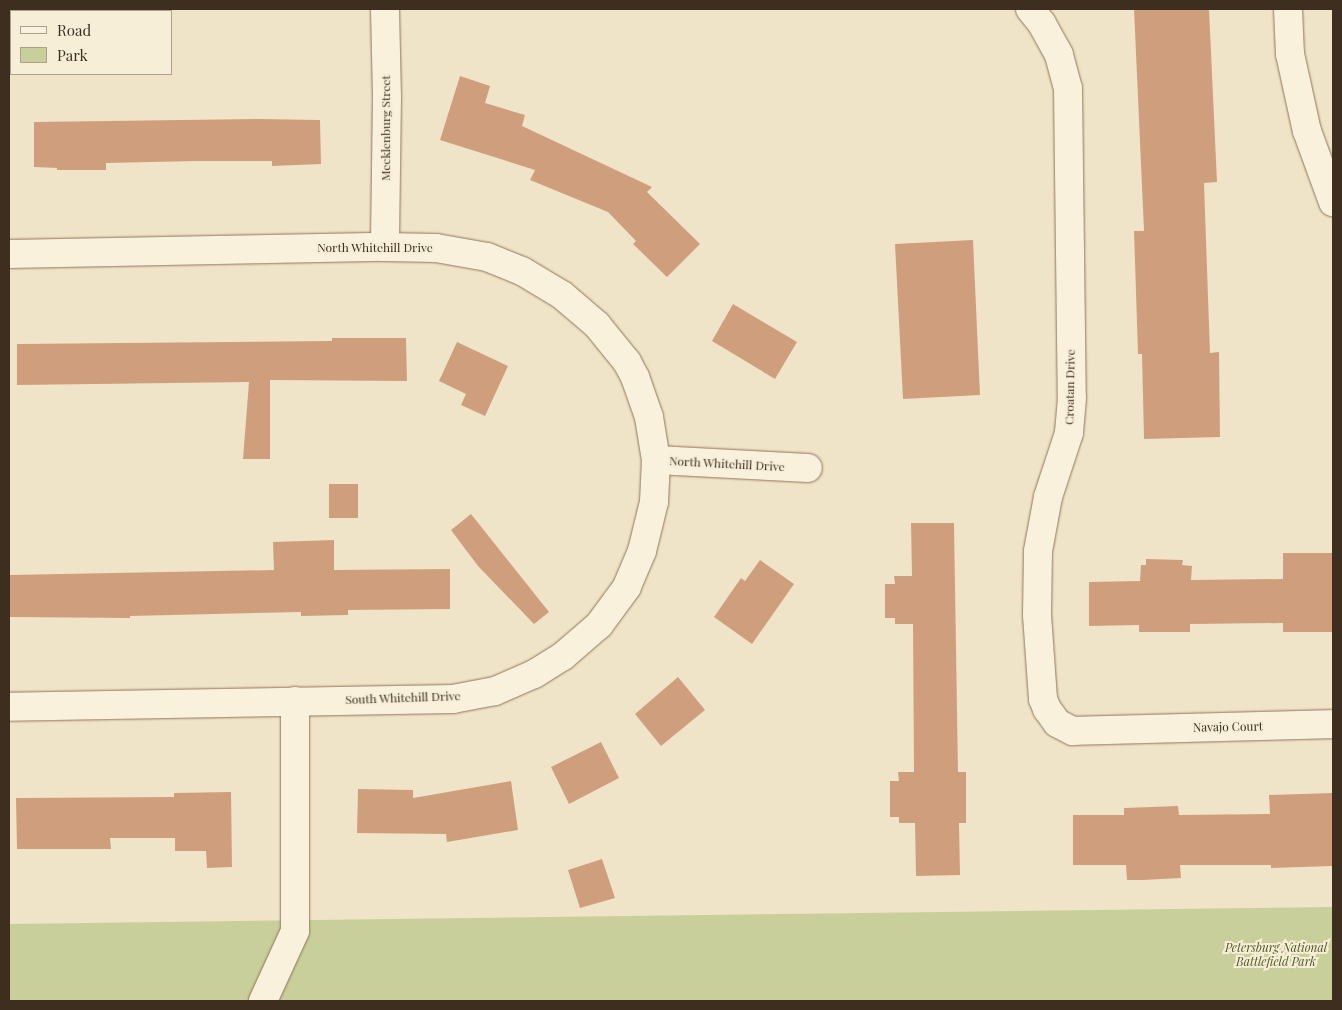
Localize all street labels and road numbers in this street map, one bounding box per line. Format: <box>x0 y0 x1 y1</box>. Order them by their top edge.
street label: Mecklenburg Street <box>379 75 393 181</box>
street label: North Whitehill Drive <box>317 241 433 255</box>
street label: Croatan Drive <box>1062 349 1078 425</box>
street label: North Whitehill Drive <box>669 454 785 474</box>
street label: South Whitehill Drive <box>345 689 461 707</box>
street label: Navajo Court <box>1193 719 1263 735</box>

